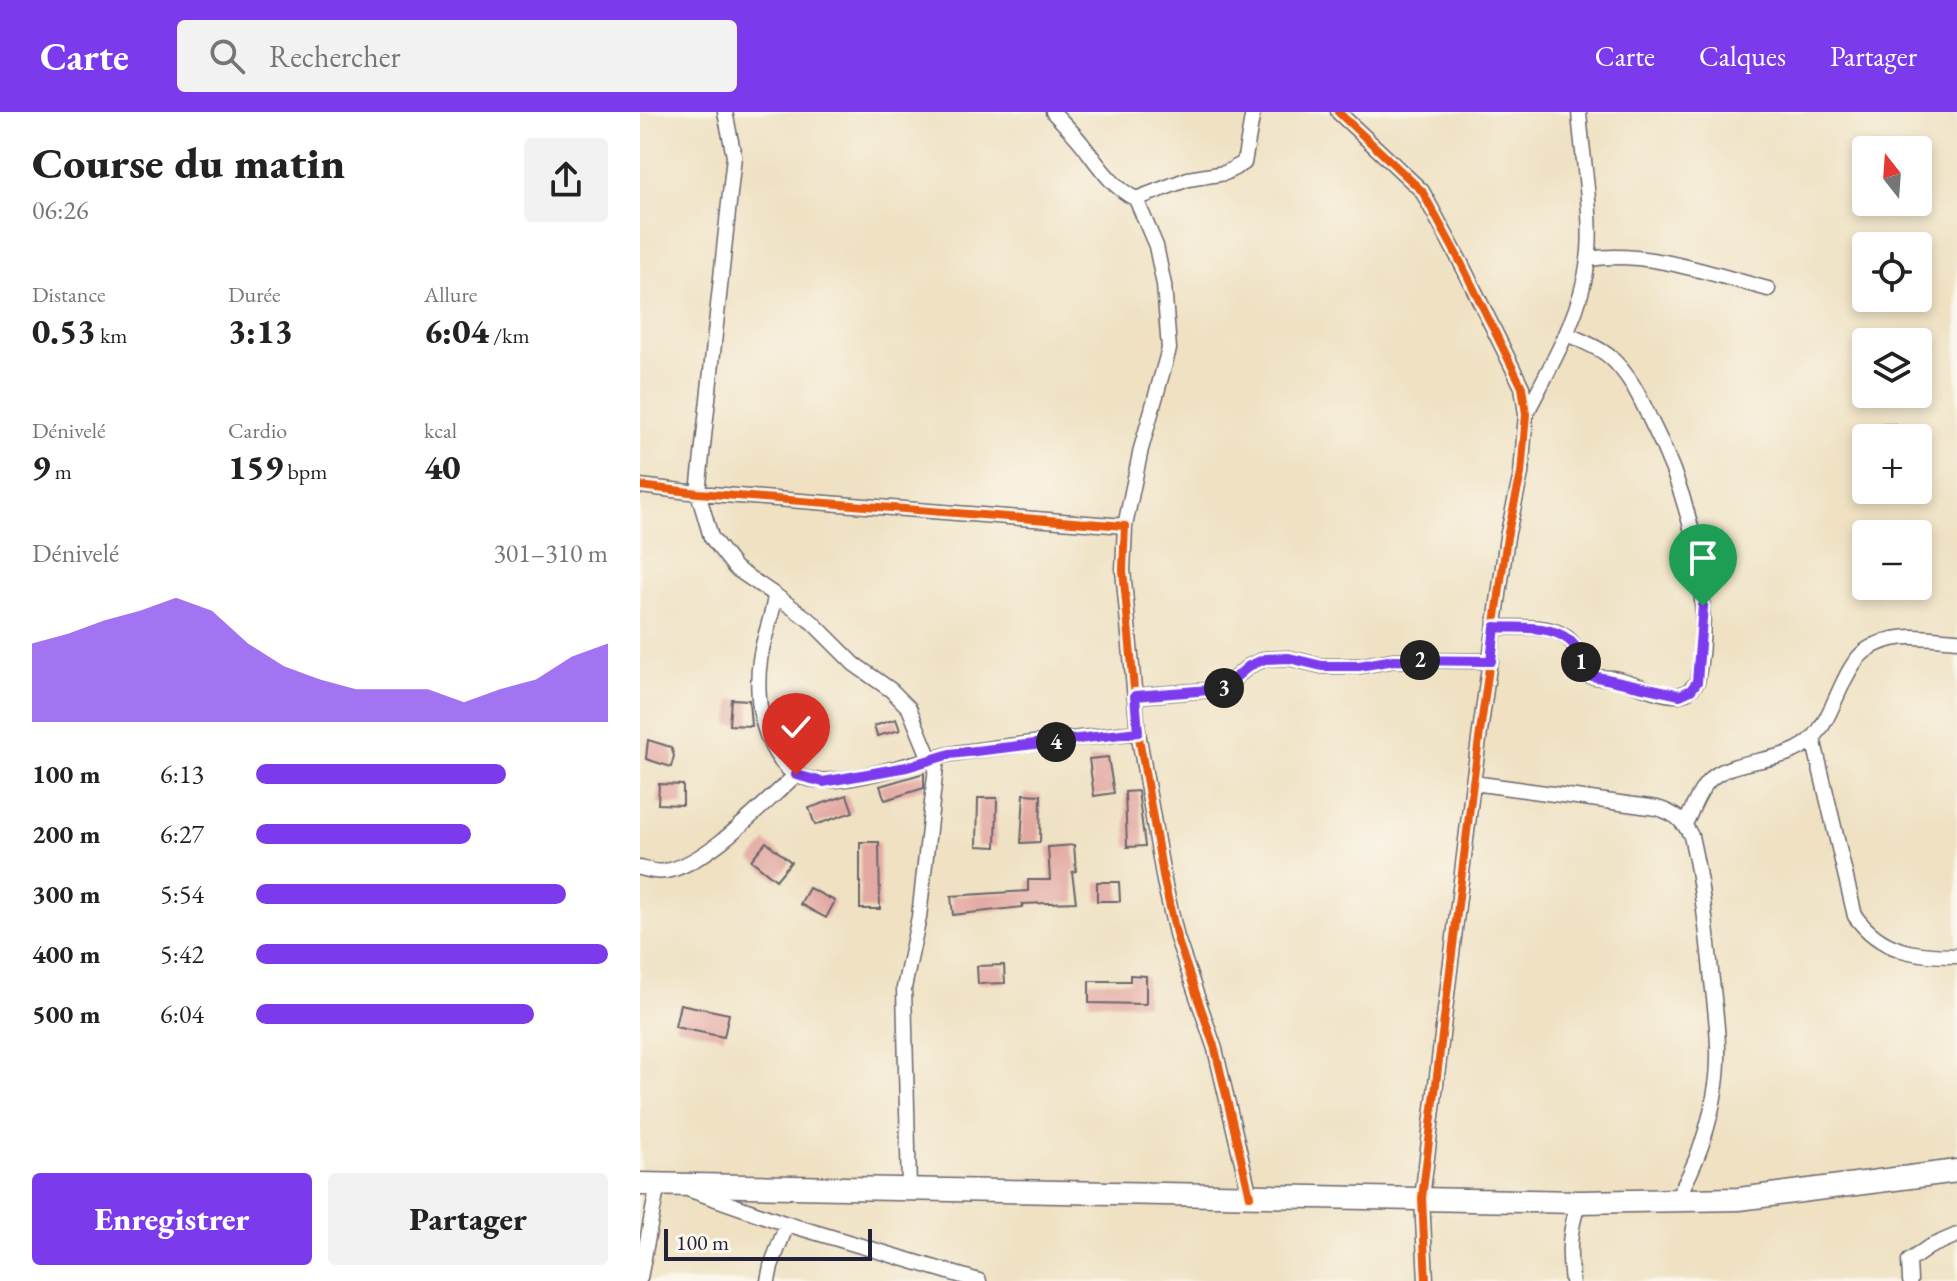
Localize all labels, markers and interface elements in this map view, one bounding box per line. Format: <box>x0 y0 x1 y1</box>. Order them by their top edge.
search box <box>177 20 737 92</box>
text: Carte <box>40 32 129 81</box>
icon: search <box>205 34 249 78</box>
text: Rechercher <box>269 37 401 76</box>
text: Carte <box>1595 38 1655 74</box>
text: Calques <box>1699 38 1786 74</box>
text: Partager <box>1830 38 1917 74</box>
text: Course du matin <box>32 134 345 191</box>
north arrow <box>1852 136 1932 216</box>
map controls <box>1852 136 1932 600</box>
button: share <box>524 138 608 222</box>
text: 06:26 <box>32 193 88 227</box>
button: locate <box>1852 232 1932 312</box>
text: Distance <box>32 280 105 309</box>
text: Durée <box>228 280 280 309</box>
text: Allure <box>424 280 477 309</box>
text: 0.53 <box>32 309 96 353</box>
text: 3:13 <box>228 309 293 353</box>
text: 6:04 <box>424 309 489 353</box>
text: km <box>96 321 127 350</box>
text: /km <box>489 321 530 350</box>
button: layers <box>1852 328 1932 408</box>
text: Dénivelé <box>32 416 106 445</box>
text: Cardio <box>228 416 287 445</box>
text: kcal <box>424 416 457 445</box>
button: + <box>1852 424 1932 504</box>
text: 9 <box>32 445 50 489</box>
text: 159 <box>228 445 283 489</box>
text: 40 <box>424 445 461 489</box>
text: m <box>50 457 72 486</box>
text: bpm <box>283 457 327 486</box>
button: − <box>1852 520 1932 600</box>
pin <box>1669 524 1737 606</box>
text: Dénivelé <box>32 536 119 570</box>
text: 301–310 m <box>493 536 608 570</box>
icon: arrive <box>1681 536 1725 580</box>
pin: 2 <box>1400 640 1440 680</box>
pin: 1 <box>1561 642 1601 682</box>
text: 2 <box>1414 645 1426 674</box>
text: 1 <box>1575 647 1587 676</box>
pin: 3 <box>1204 668 1244 708</box>
text: 3 <box>1218 673 1230 702</box>
pin <box>762 693 830 775</box>
icon: check <box>774 705 818 749</box>
pin: 4 <box>1036 722 1076 762</box>
text: 4 <box>1050 727 1062 756</box>
text: 100 m <box>32 757 100 791</box>
text: 6:13 <box>160 757 204 791</box>
text: 200 m <box>32 817 100 851</box>
text: 6:27 <box>160 817 204 851</box>
text: 300 m <box>32 877 100 911</box>
text: 5:54 <box>160 877 204 911</box>
text: 400 m <box>32 937 100 971</box>
text: 5:42 <box>160 937 204 971</box>
text: 500 m <box>32 997 100 1031</box>
text: 6:04 <box>160 997 204 1031</box>
button: Enregistrer <box>32 1173 312 1265</box>
button: Partager <box>328 1173 608 1265</box>
scale bar <box>664 1225 872 1261</box>
text: 100 m <box>676 1228 729 1257</box>

